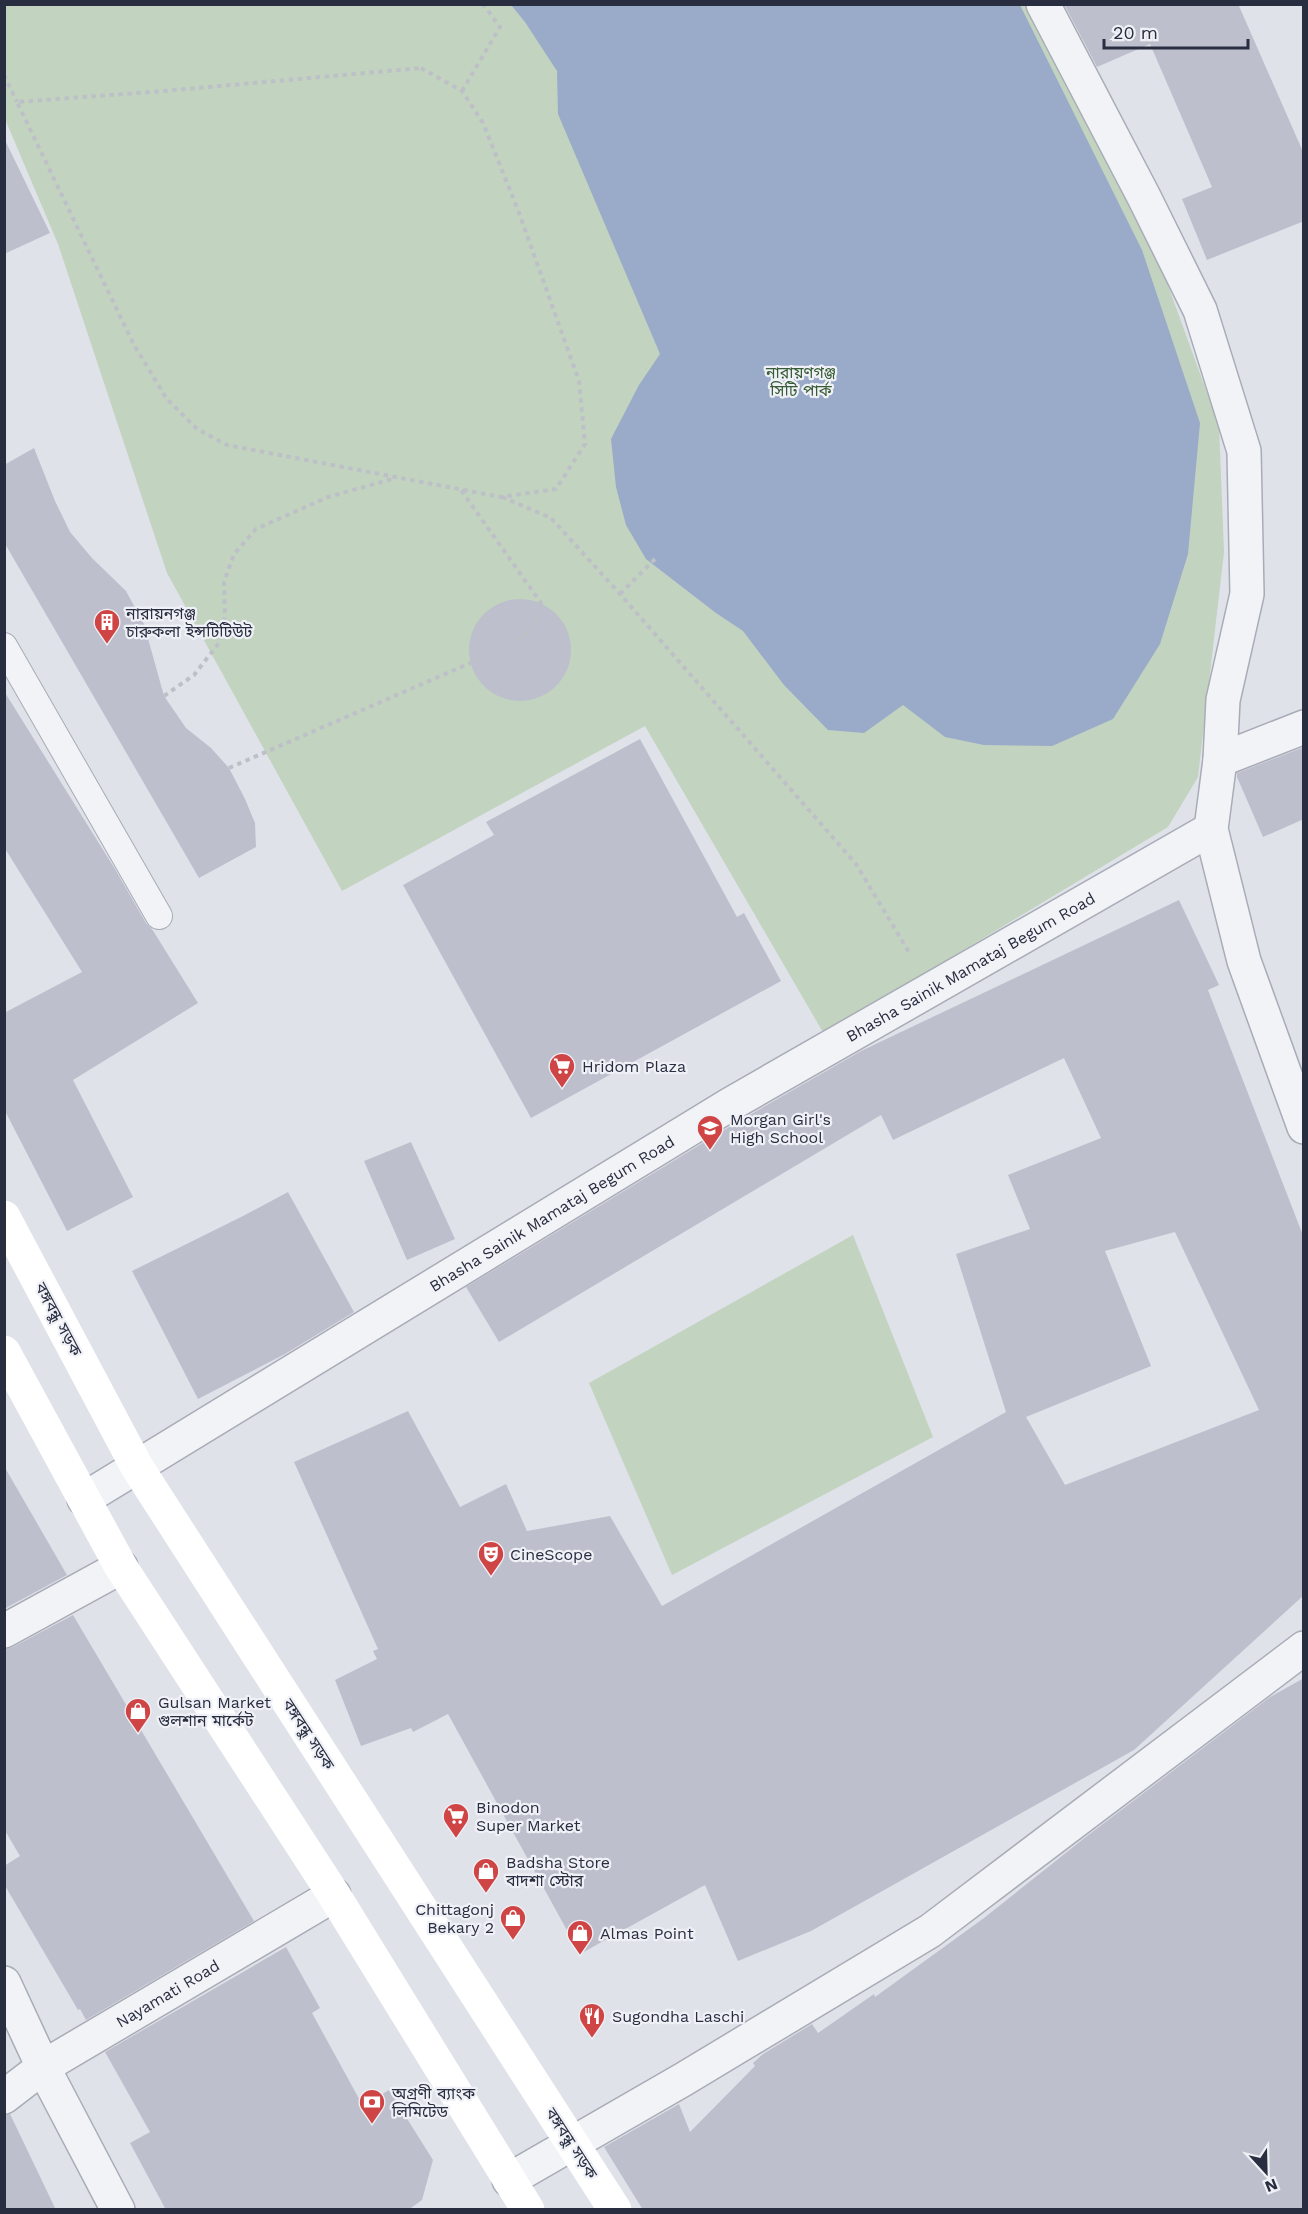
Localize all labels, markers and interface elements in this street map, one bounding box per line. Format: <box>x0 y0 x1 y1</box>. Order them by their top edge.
scale bar <box>1104 12 1248 50</box>
text: 20 m <box>1113 22 1158 43</box>
park label: নারায়ণগঞ্জ সিটি পার্ক <box>765 363 836 400</box>
place label: নারায়নগঞ্জ চারুকলা ইন্সটিটিউট <box>125 604 253 641</box>
building icon: নারায়নগঞ্জ চারুকলা ইন্সটিটিউট <box>92 607 122 645</box>
street label: Bhasha Sainik Mamataj Begum Road <box>843 888 1099 1046</box>
supermarket icon: Hridom Plaza <box>547 1051 577 1089</box>
place label: Hridom Plaza <box>582 1057 686 1076</box>
place label: Morgan Girl's High School <box>730 1110 831 1147</box>
school or university icon: Morgan Girl's High School <box>695 1113 725 1151</box>
street label: Bhasha Sainik Mamataj Begum Road <box>426 1132 678 1296</box>
street label: বঙ্গবন্ধু সড়ক <box>30 1278 86 1361</box>
theatre icon: CineScope <box>476 1539 506 1577</box>
place label: CineScope <box>510 1545 592 1564</box>
place label: Gulsan Market গুলশান মার্কেট <box>158 1693 271 1730</box>
street label: বঙ্গবন্ধু সড়ক <box>277 1694 339 1775</box>
shop icon: Gulsan Market গুলশান মার্কেট <box>123 1696 153 1734</box>
place label: Binodon Super Market <box>476 1798 581 1835</box>
supermarket icon: Binodon Super Market <box>441 1801 471 1839</box>
place label: Badsha Store বাদশা স্টোর <box>505 1853 610 1890</box>
shop icon: Badsha Store বাদশা স্টোর <box>471 1856 501 1894</box>
place label: Chittagonj Bekary 2 <box>415 1900 494 1937</box>
shop icon: Chittagonj Bekary 2 <box>498 1903 528 1941</box>
shop icon: Almas Point <box>565 1918 595 1956</box>
place label: Almas Point <box>600 1924 694 1943</box>
street label: Nayamati Road <box>113 1956 223 2032</box>
restaurant icon: Sugondha Laschi <box>577 2001 607 2039</box>
place label: Sugondha Laschi <box>612 2007 744 2026</box>
place label: অগ্রণী ব্যাংক লিমিটেড <box>391 2084 476 2121</box>
bank icon: অগ্রণী ব্যাংক লিমিটেড <box>357 2087 387 2125</box>
street label: বঙ্গবন্ধু সড়ক <box>540 2103 602 2184</box>
north arrow <box>1236 2142 1296 2202</box>
text: N <box>1262 2174 1280 2196</box>

